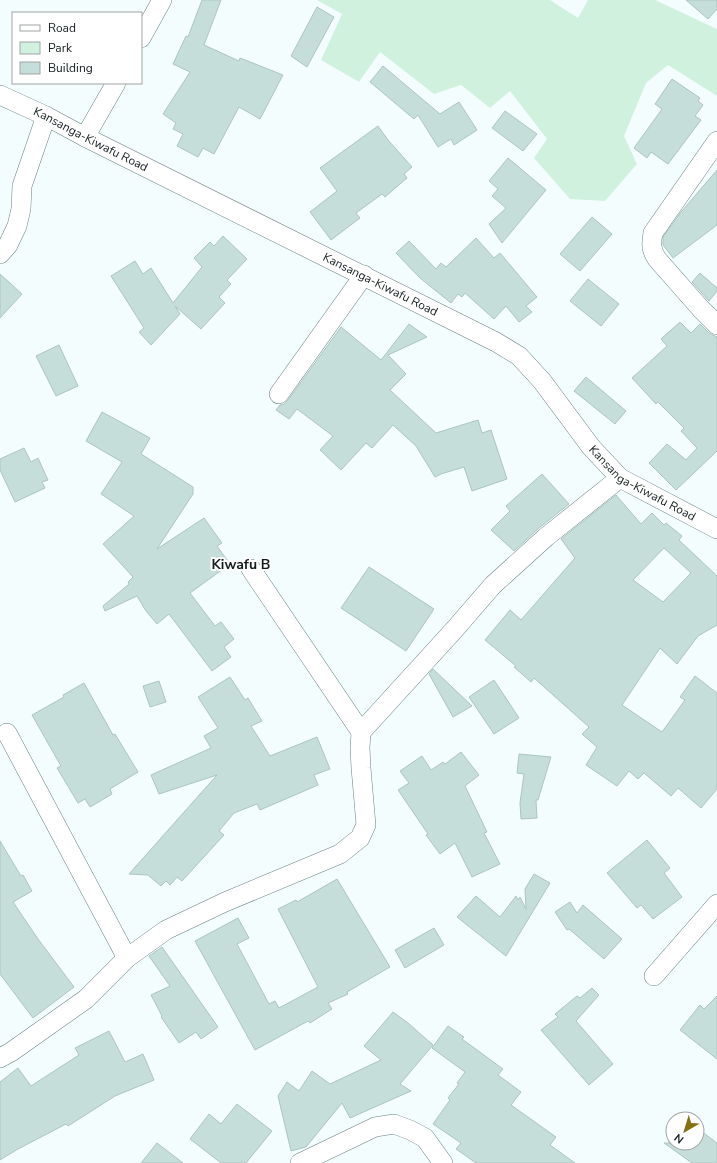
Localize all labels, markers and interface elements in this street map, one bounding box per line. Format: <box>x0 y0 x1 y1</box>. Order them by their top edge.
legend <box>12 12 142 84</box>
text: Road <box>48 20 76 36</box>
text: Park <box>48 40 73 56</box>
text: Building <box>48 60 93 76</box>
street label: Kansanga-Kiwafu Road <box>31 103 151 175</box>
street label: Kansanga-Kiwafu Road <box>320 249 441 320</box>
street label: Kansanga-Kiwafu Road <box>585 442 699 524</box>
district label: Kiwafu B <box>212 555 270 574</box>
north arrow <box>665 1111 705 1151</box>
text: N <box>671 1130 687 1147</box>

